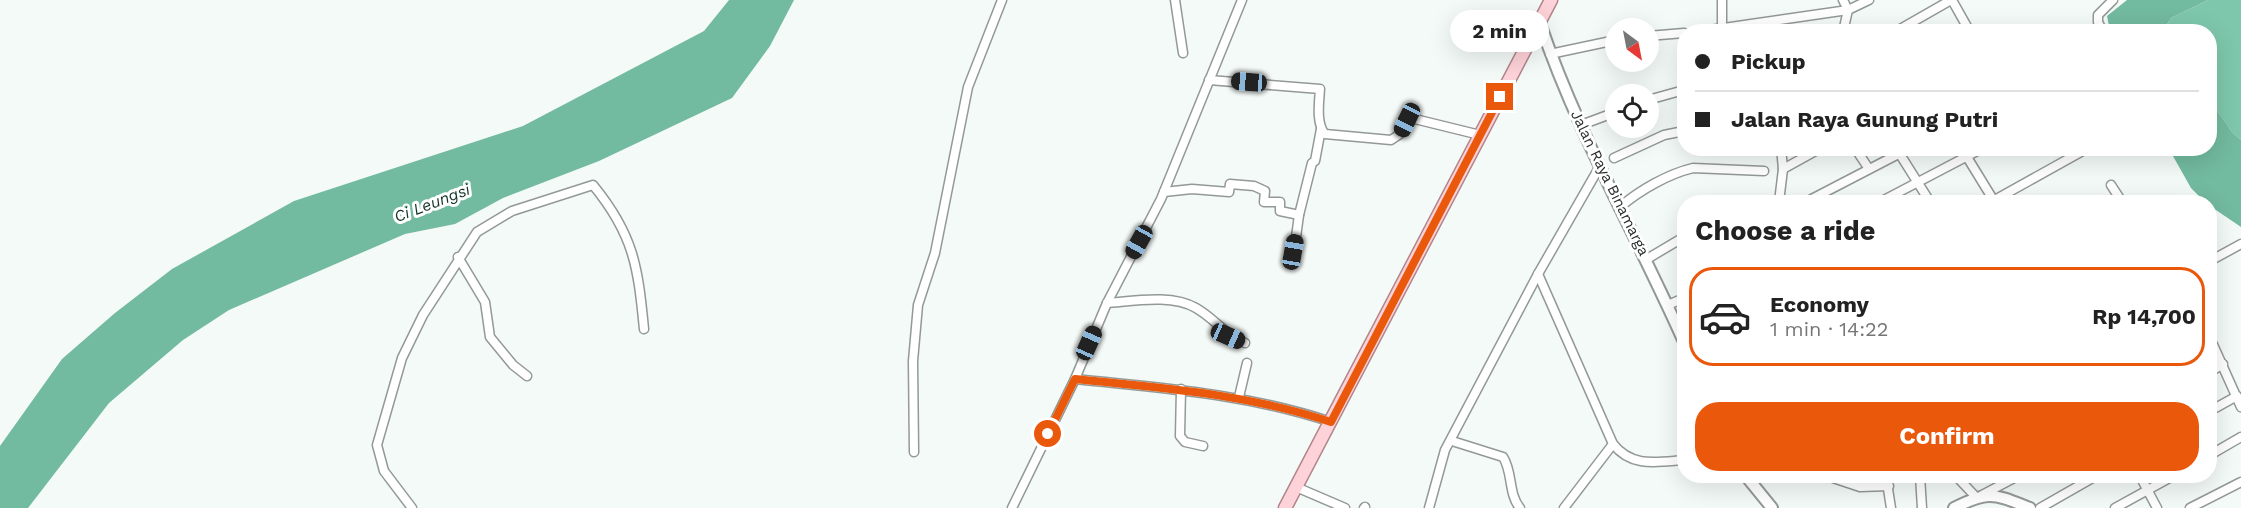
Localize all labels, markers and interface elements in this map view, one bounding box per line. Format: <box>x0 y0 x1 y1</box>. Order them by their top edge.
callout: 2 min <box>1450 10 1550 52</box>
north arrow <box>1605 18 1659 72</box>
map controls <box>1605 18 1659 138</box>
text: 2 min <box>1472 19 1527 43</box>
text: Pickup <box>1731 49 1806 74</box>
car <box>1230 72 1268 92</box>
route end <box>1486 83 1513 110</box>
button: locate <box>1605 84 1659 138</box>
car <box>1391 100 1423 140</box>
street label: Jalan Raya Binamarga <box>1567 107 1653 259</box>
text: Jalan Raya Gunung Putri <box>1731 107 1998 132</box>
water label: Ci Leungsi <box>391 180 473 226</box>
text: Choose a ride <box>1695 215 1875 247</box>
car <box>1122 222 1156 262</box>
car <box>1281 233 1305 271</box>
icon: car <box>1698 290 1752 344</box>
text: Economy <box>1770 292 1869 317</box>
text: Rp 14,700 <box>2092 304 2196 329</box>
text: 1 min · 14:22 <box>1770 317 1888 341</box>
car <box>1208 320 1248 352</box>
car <box>1073 323 1105 363</box>
button: Confirm <box>1695 402 2199 471</box>
route start <box>1034 420 1061 447</box>

